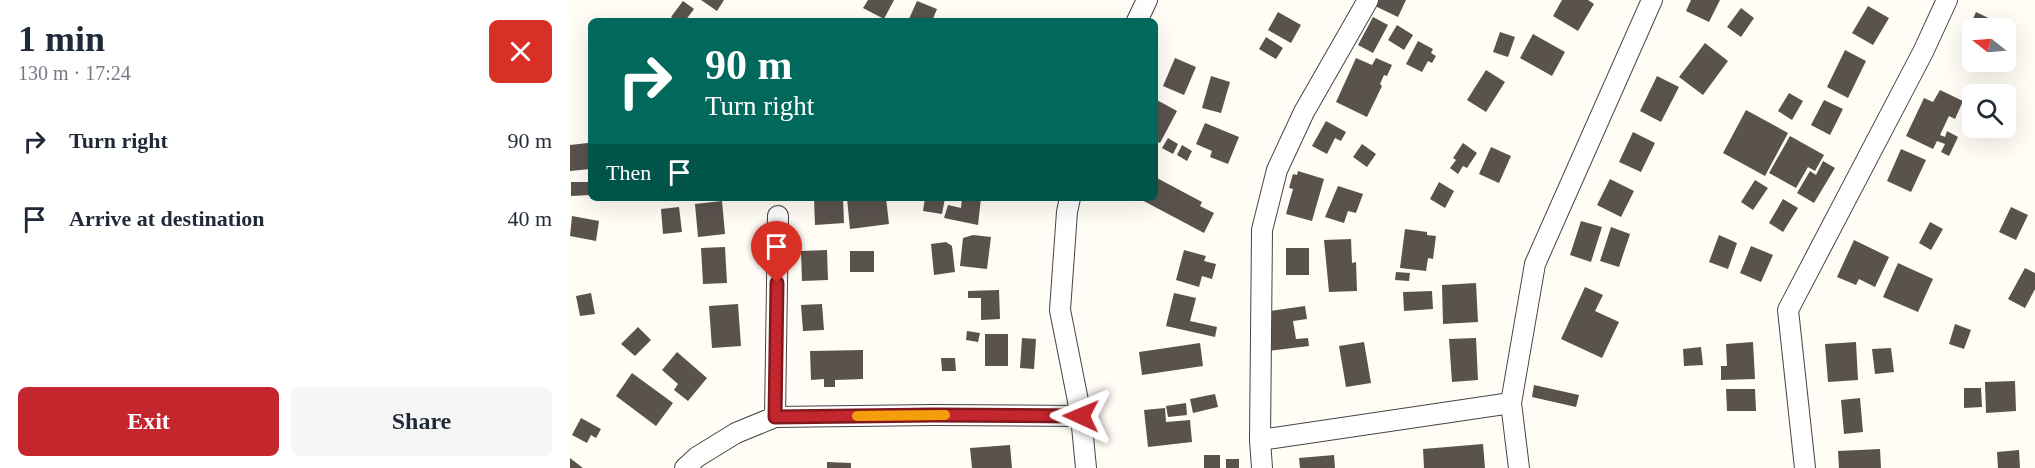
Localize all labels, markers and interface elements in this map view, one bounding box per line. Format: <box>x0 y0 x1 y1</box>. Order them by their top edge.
north arrow <box>1962 18 2016 72</box>
map controls <box>1962 18 2016 138</box>
text: 1 min <box>18 19 105 59</box>
button: close <box>489 20 552 83</box>
icon: right <box>606 42 684 120</box>
text: 90 m <box>705 42 793 88</box>
text: 130 m · 17:24 <box>18 62 131 84</box>
button: search <box>1962 84 2016 138</box>
text: Turn right <box>705 91 814 121</box>
icon: right <box>18 125 51 158</box>
text: Turn right <box>69 128 168 153</box>
text: 90 m <box>507 128 552 153</box>
icon: arrive <box>663 156 696 189</box>
text: Then <box>606 160 651 185</box>
icon: arrive <box>18 203 51 236</box>
text: Arrive at destination <box>69 206 265 231</box>
text: 40 m <box>507 206 552 231</box>
pin <box>751 221 802 283</box>
icon: arrive <box>760 230 793 263</box>
position arrow <box>1049 384 1113 448</box>
button: Exit <box>18 387 279 456</box>
button: Share <box>291 387 552 456</box>

